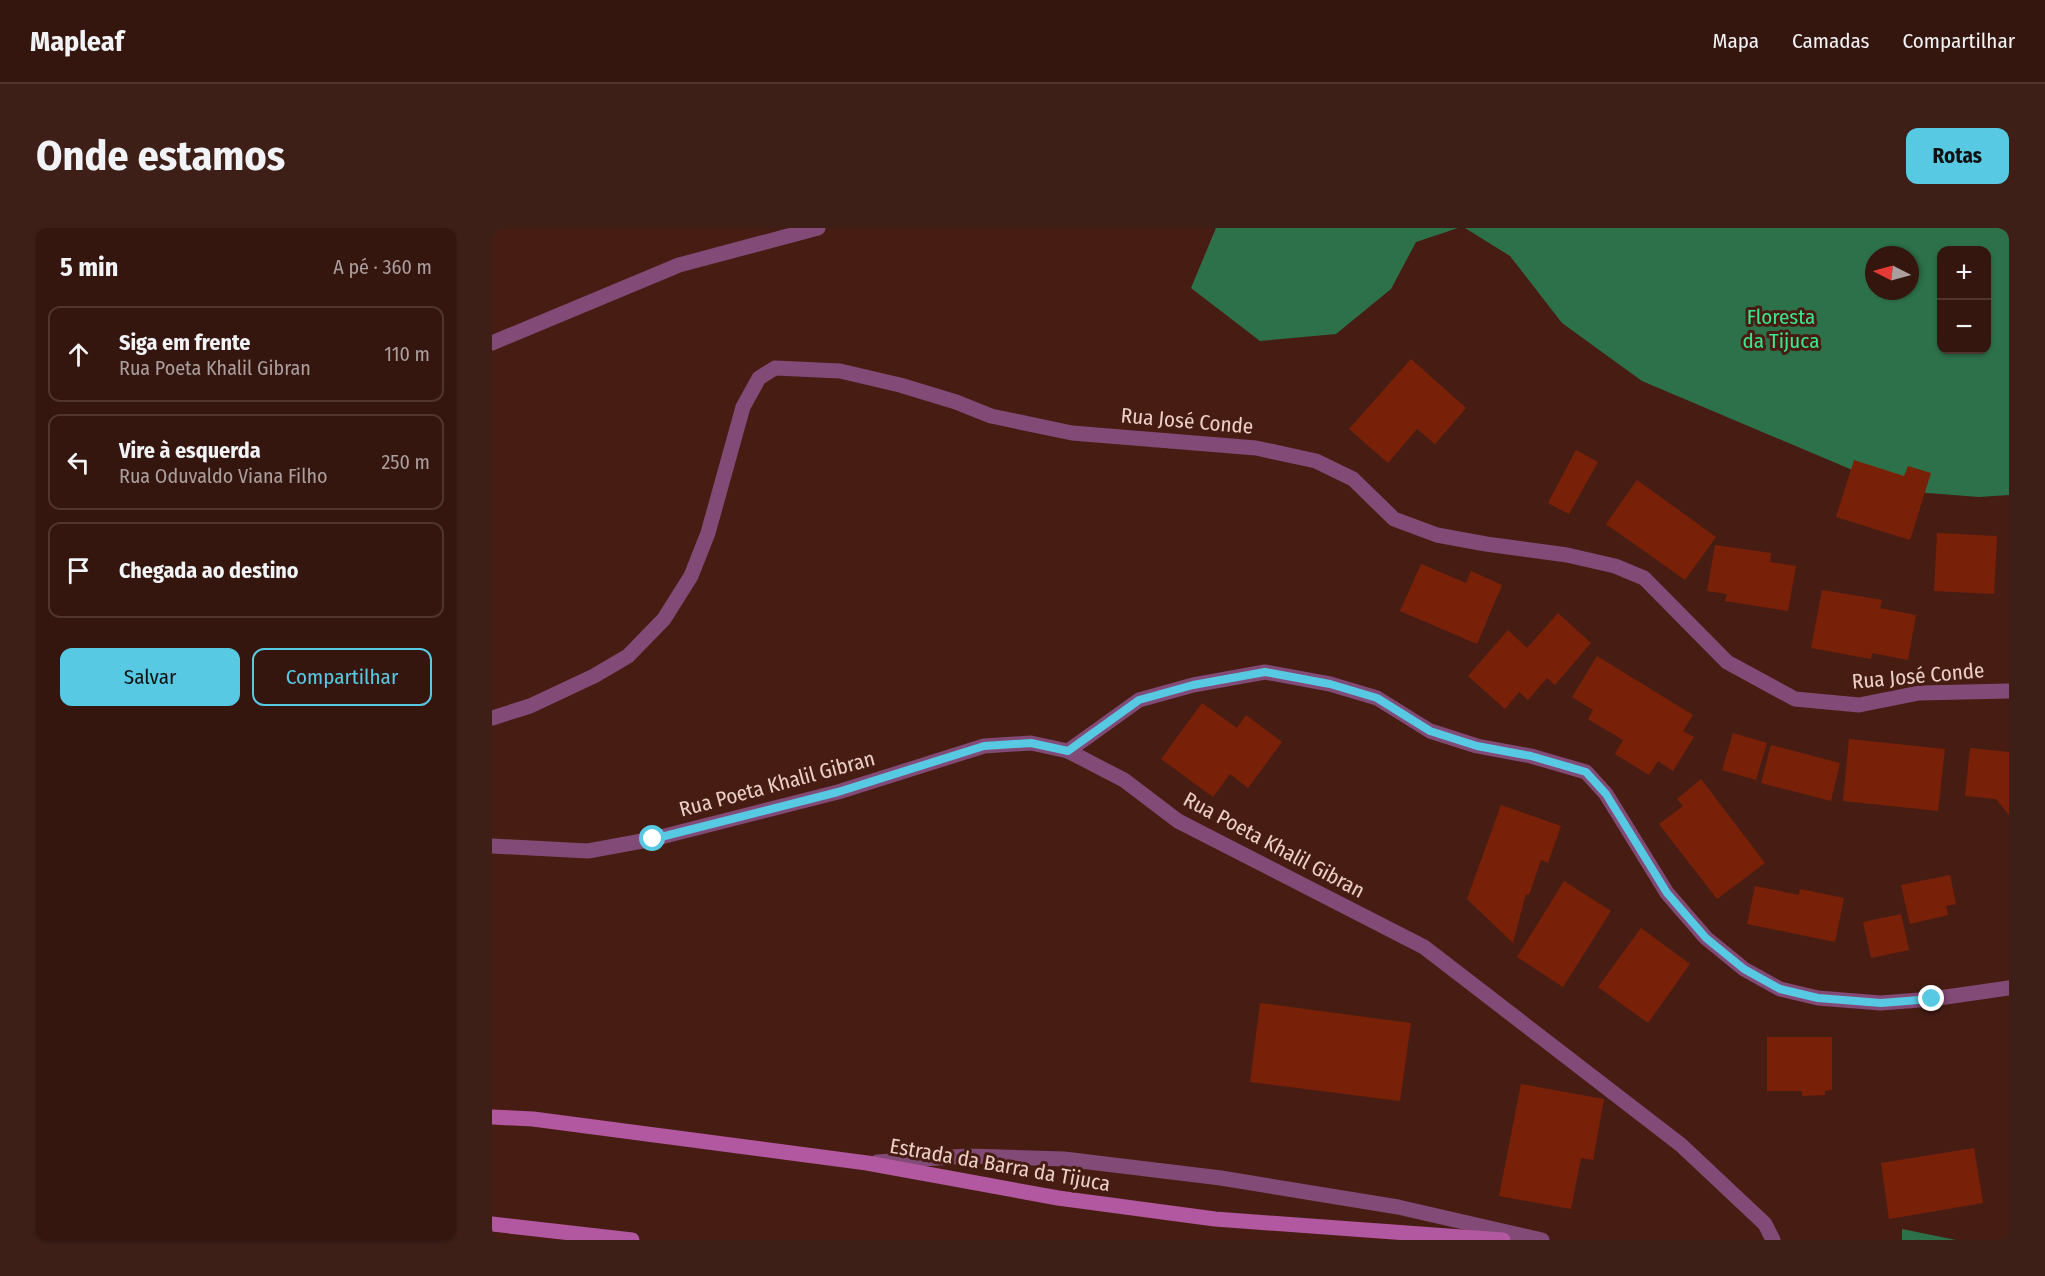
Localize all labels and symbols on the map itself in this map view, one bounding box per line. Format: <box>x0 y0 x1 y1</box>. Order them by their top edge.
north arrow <box>1865 246 1919 300</box>
park label: Floresta da Tijuca <box>1743 304 1819 354</box>
street label: Rua José Conde <box>1120 402 1254 440</box>
street label: Rua José Conde <box>1851 657 1985 695</box>
street label: Rua Poeta Khalil Gibran <box>676 745 878 823</box>
street label: Rua Poeta Khalil Gibran <box>1179 786 1369 904</box>
route start <box>639 825 665 851</box>
route end <box>1918 985 1944 1011</box>
street label: Estrada da Barra da Tijuca <box>888 1133 1112 1197</box>

